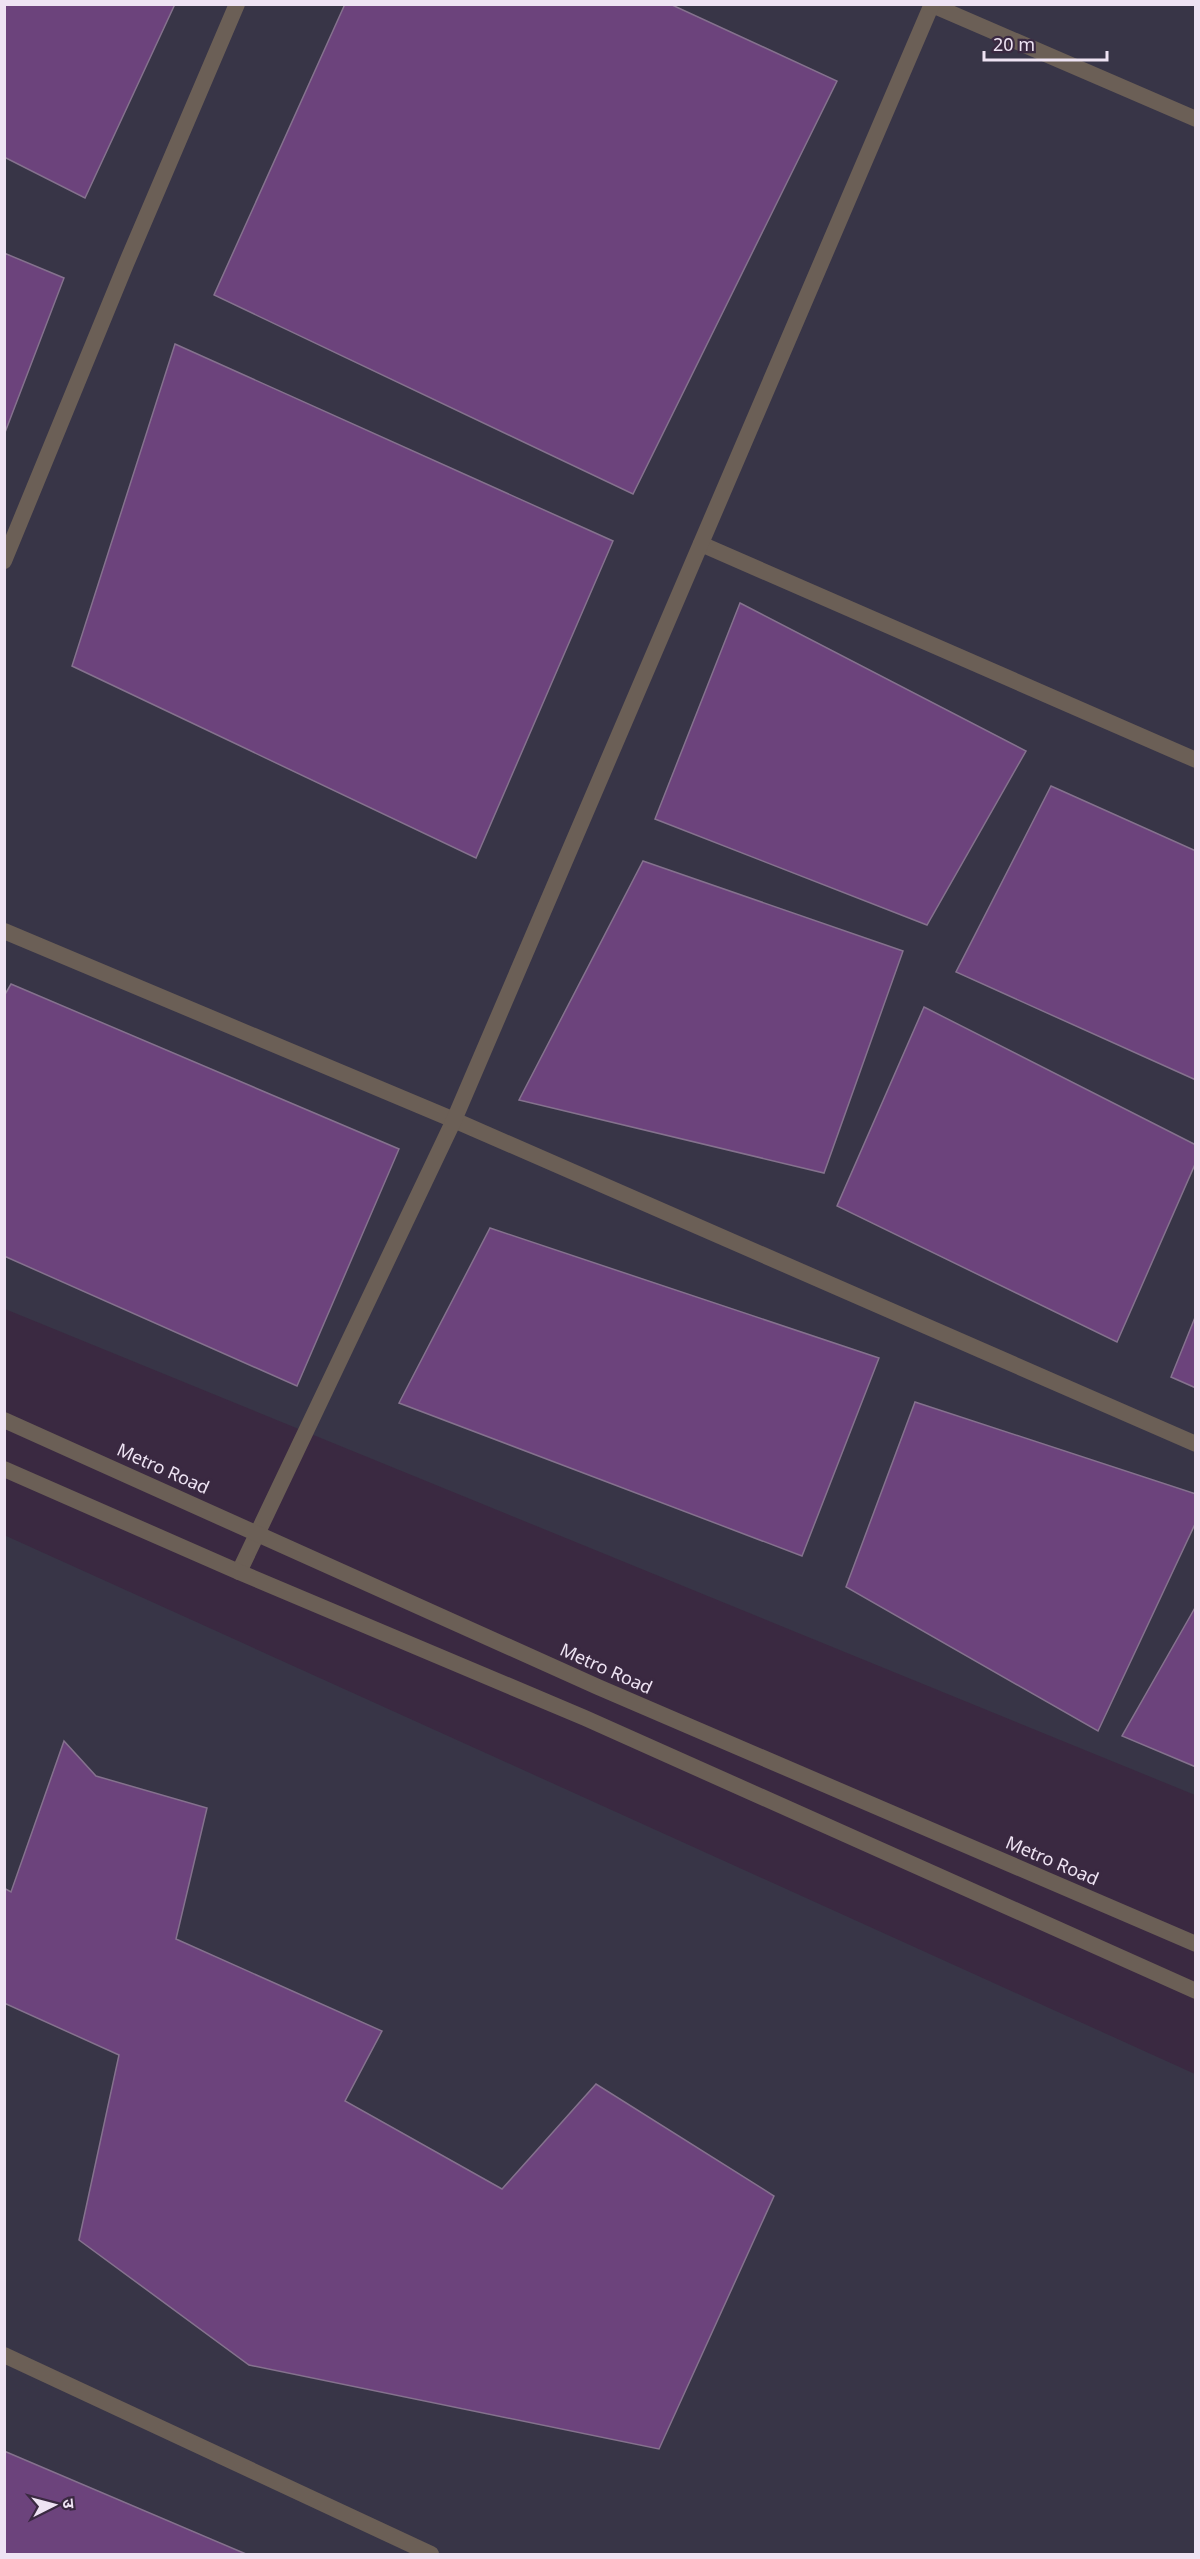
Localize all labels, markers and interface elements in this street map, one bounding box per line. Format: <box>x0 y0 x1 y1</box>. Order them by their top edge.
scale bar <box>984 24 1107 62</box>
text: 20 m <box>993 32 1035 56</box>
street label: Metro Road <box>113 1437 213 1499</box>
street label: Metro Road <box>556 1637 656 1699</box>
street label: Metro Road <box>1002 1830 1103 1890</box>
north arrow <box>24 2475 84 2535</box>
text: उ <box>57 2498 80 2510</box>

